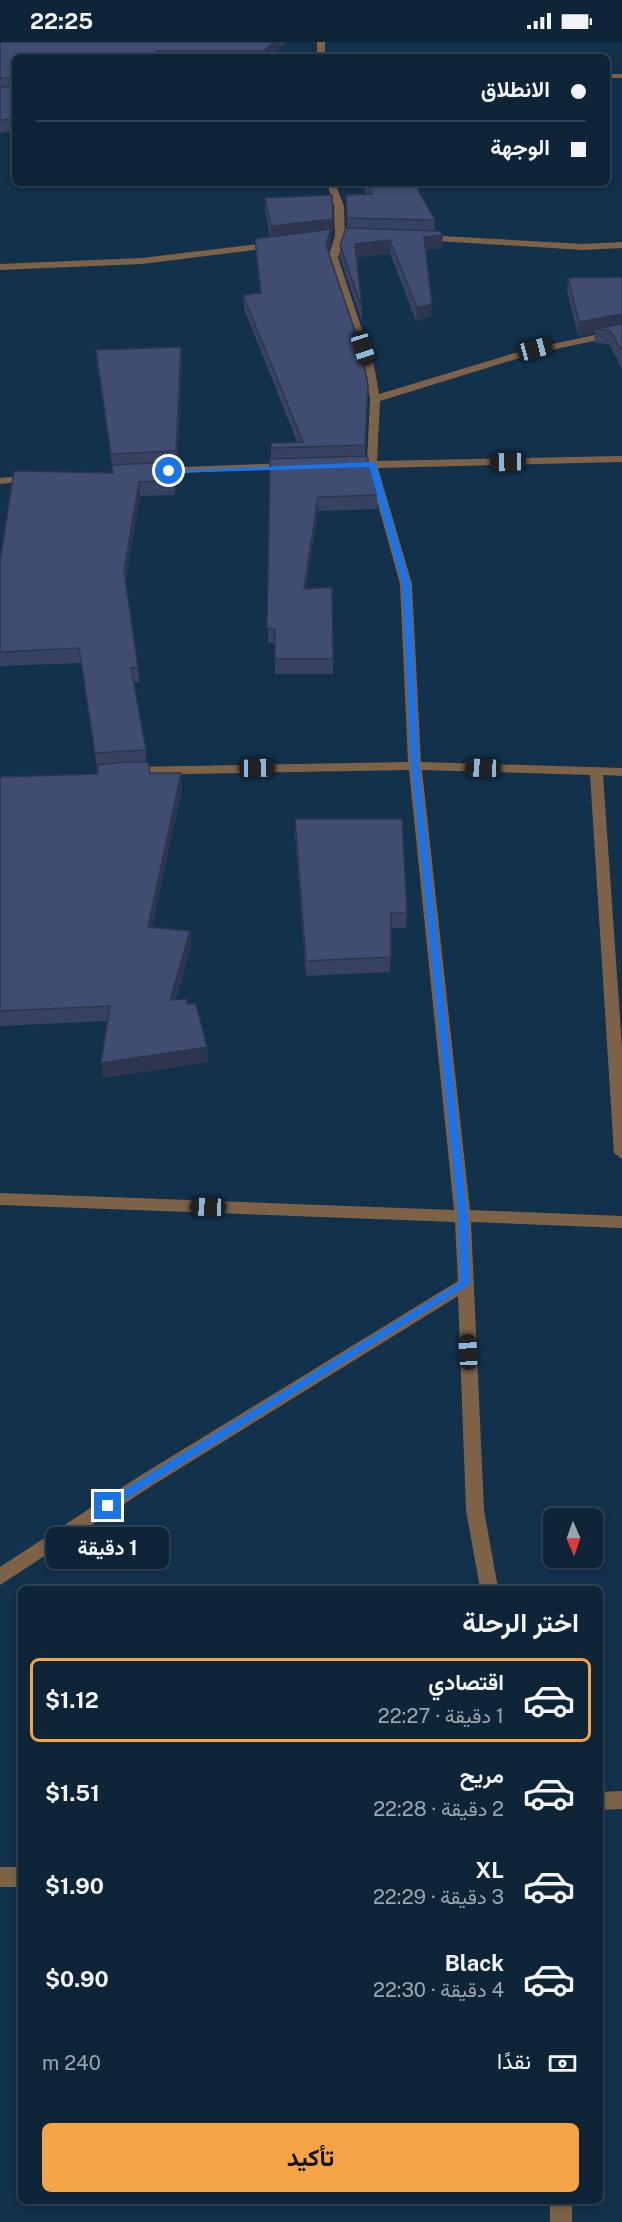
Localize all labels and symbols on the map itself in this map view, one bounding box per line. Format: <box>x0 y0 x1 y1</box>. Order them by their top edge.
car <box>349 328 377 368</box>
car <box>515 336 555 362</box>
car <box>490 453 526 471</box>
route start <box>155 457 182 484</box>
car <box>465 758 501 778</box>
car <box>239 759 275 777</box>
car <box>190 1197 226 1217</box>
car <box>458 1334 478 1370</box>
route end <box>94 1492 121 1519</box>
north arrow <box>543 1508 603 1568</box>
callout: 1 دقيقة <box>46 1527 170 1569</box>

